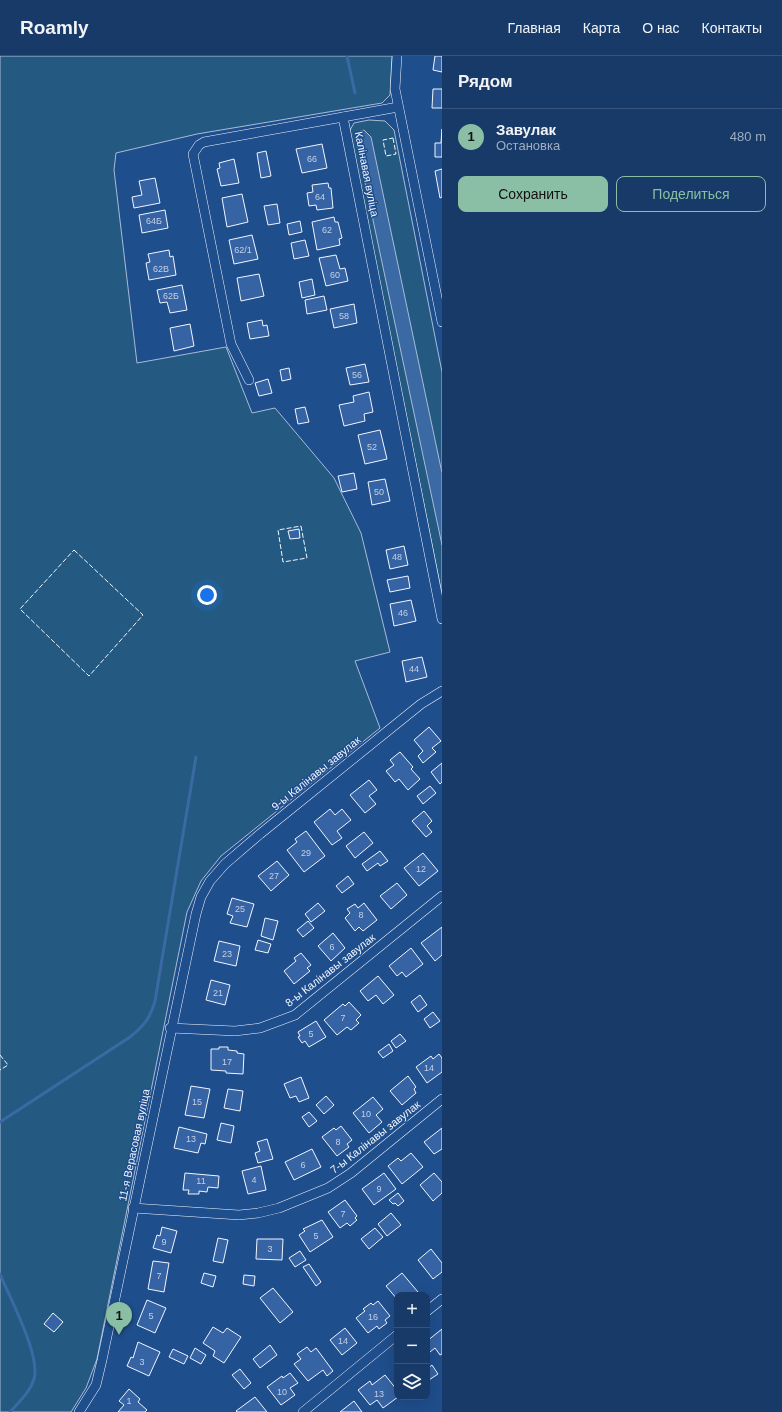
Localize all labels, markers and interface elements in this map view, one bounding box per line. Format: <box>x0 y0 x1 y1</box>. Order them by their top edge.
text: Roamly <box>20 17 89 38</box>
text: Главная <box>507 20 561 36</box>
text: Карта <box>583 20 620 36</box>
text: О нас <box>642 20 680 36</box>
text: Контакты <box>702 20 762 36</box>
text: Рядом <box>458 72 513 91</box>
text: Завулак <box>496 121 556 138</box>
text: 1 <box>467 129 475 144</box>
text: 480 m <box>730 129 766 144</box>
street label: Калінавая вуліца <box>353 130 381 218</box>
text: Остановка <box>496 138 560 153</box>
house number: 66 <box>307 154 317 164</box>
button: Сохранить <box>458 176 608 212</box>
button: Поделиться <box>616 176 766 212</box>
house number: 64 <box>315 192 325 202</box>
house number: 64Б <box>146 216 162 226</box>
house number: 62 <box>322 225 332 235</box>
house number: 62/1 <box>234 245 252 255</box>
house number: 62В <box>153 264 169 274</box>
house number: 60 <box>330 270 340 280</box>
house number: 62Б <box>163 291 179 301</box>
house number: 58 <box>339 311 349 321</box>
house number: 56 <box>352 370 362 380</box>
house number: 52 <box>367 442 377 452</box>
house number: 50 <box>374 487 384 497</box>
house number: 48 <box>392 552 402 562</box>
your location <box>197 585 217 605</box>
house number: 46 <box>398 608 408 618</box>
house number: 44 <box>409 664 419 674</box>
street label: 9-ы Калінавы завулак <box>269 733 363 812</box>
house number: 29 <box>301 848 311 858</box>
house number: 12 <box>416 864 426 874</box>
house number: 27 <box>269 871 279 881</box>
house number: 25 <box>235 904 245 914</box>
house number: 8 <box>358 910 364 920</box>
street label: 8-ы Калінавы завулак <box>283 931 377 1009</box>
house number: 6 <box>329 942 335 952</box>
house number: 23 <box>222 949 232 959</box>
house number: 21 <box>213 988 223 998</box>
house number: 7 <box>340 1013 346 1023</box>
house number: 5 <box>308 1029 314 1039</box>
house number: 17 <box>222 1057 232 1067</box>
house number: 14 <box>424 1063 434 1073</box>
street label: 11-я Верасовая вуліца <box>116 1087 152 1202</box>
house number: 15 <box>192 1097 202 1107</box>
street label: 7-ы Калінавы завулак <box>328 1098 422 1176</box>
house number: 10 <box>361 1109 371 1119</box>
house number: 13 <box>186 1134 196 1144</box>
house number: 8 <box>335 1137 341 1147</box>
house number: 6 <box>300 1160 306 1170</box>
house number: 4 <box>251 1175 257 1185</box>
house number: 11 <box>196 1176 206 1186</box>
house number: 9 <box>376 1184 382 1194</box>
house number: 7 <box>340 1209 346 1219</box>
house number: 5 <box>313 1231 319 1241</box>
house number: 9 <box>161 1237 167 1247</box>
house number: 3 <box>267 1244 273 1254</box>
house number: 7 <box>156 1271 162 1281</box>
map controls <box>394 1292 430 1400</box>
button: + <box>394 1292 430 1328</box>
pin: 1 <box>106 1302 132 1335</box>
house number: 5 <box>148 1311 154 1321</box>
house number: 16 <box>368 1312 378 1322</box>
button: − <box>394 1328 430 1364</box>
house number: 14 <box>338 1336 348 1346</box>
house number: 3 <box>139 1357 145 1367</box>
button: layers <box>394 1364 430 1400</box>
house number: 10 <box>277 1387 287 1397</box>
house number: 13 <box>374 1389 384 1399</box>
house number: 1 <box>126 1396 132 1406</box>

